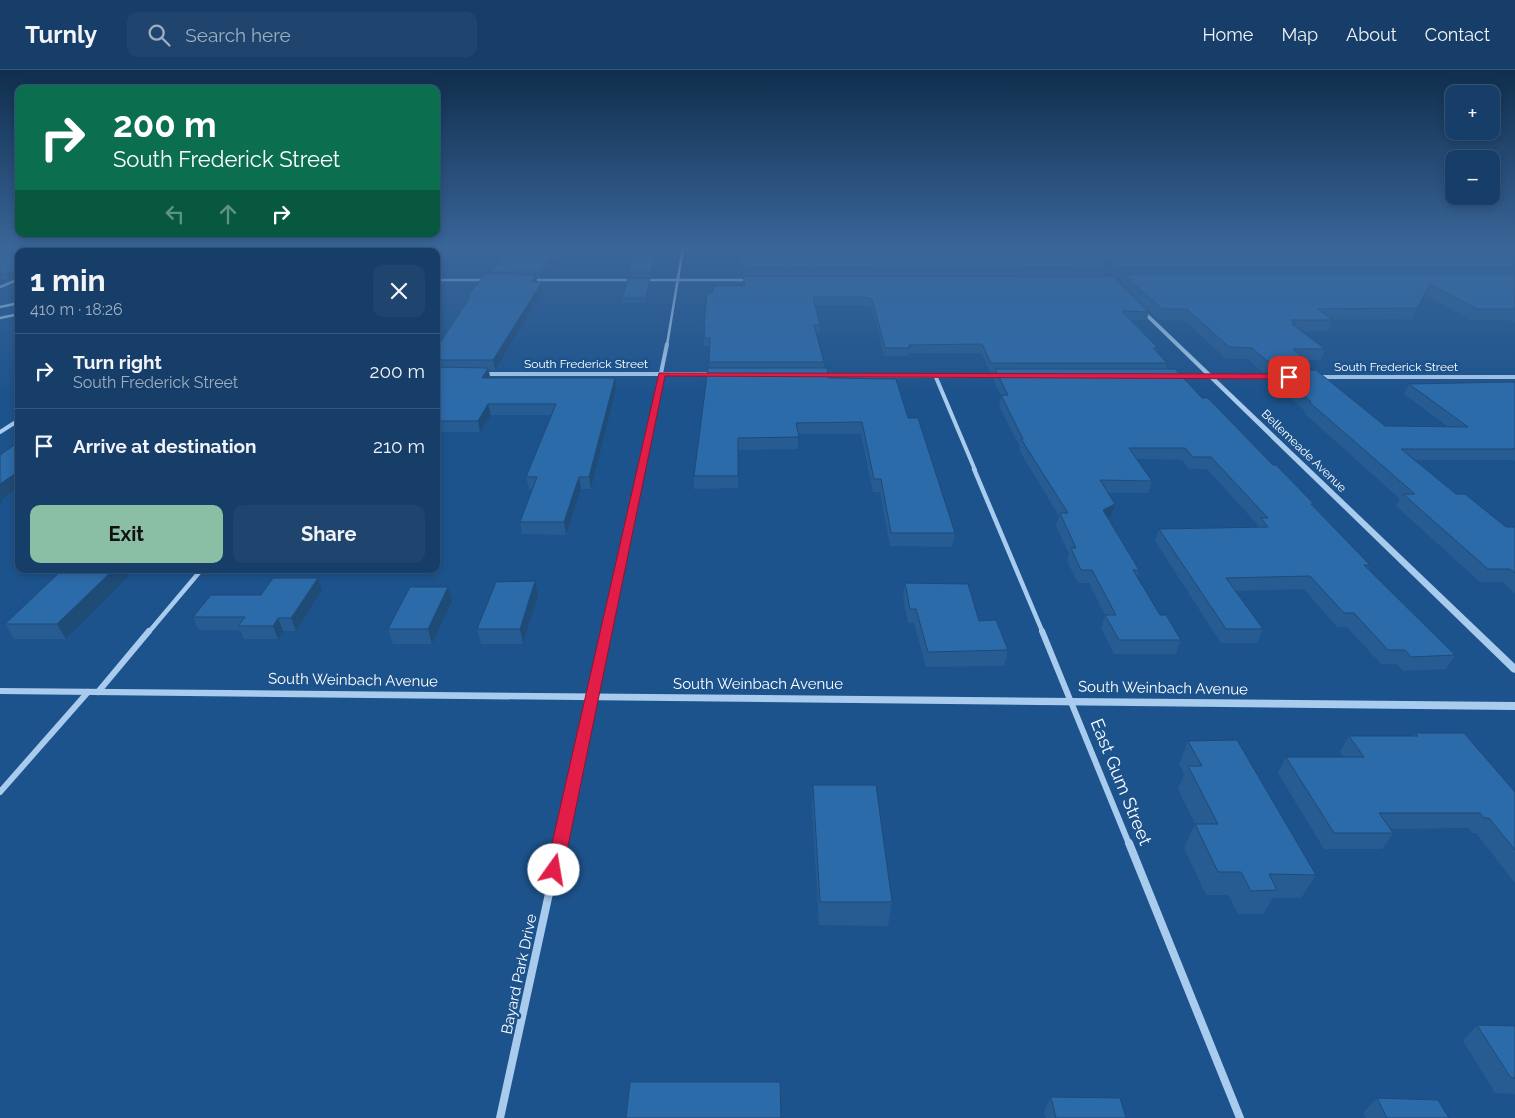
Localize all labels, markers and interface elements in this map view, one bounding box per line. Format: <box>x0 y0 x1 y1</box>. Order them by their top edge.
search box <box>127 12 477 57</box>
text: Turnly <box>25 20 97 49</box>
icon: search <box>145 21 173 49</box>
text: Search here <box>185 24 291 46</box>
text: Home <box>1202 24 1253 45</box>
text: Map <box>1281 24 1318 45</box>
text: About <box>1346 24 1397 45</box>
text: Contact <box>1425 24 1490 45</box>
map controls <box>1445 85 1500 205</box>
button: + <box>1445 85 1500 140</box>
text: 200 m <box>113 104 217 145</box>
icon: right <box>30 105 95 170</box>
text: South Frederick Street <box>113 146 340 172</box>
button: − <box>1445 150 1500 205</box>
icon: left <box>161 200 189 228</box>
icon: ahead <box>214 200 242 228</box>
icon: right <box>267 200 295 228</box>
text: 1 min <box>30 263 106 298</box>
button: close <box>373 265 425 317</box>
text: 410 m · 18:26 <box>30 300 123 319</box>
text: Turn right <box>73 351 162 373</box>
pin <box>1268 356 1310 398</box>
icon: right <box>30 357 58 385</box>
street label: South Frederick Street <box>524 357 648 371</box>
text: 200 m <box>370 360 425 382</box>
street label: South Frederick Street <box>1334 360 1458 374</box>
icon: arrive <box>1275 363 1303 391</box>
text: South Frederick Street <box>73 373 238 392</box>
street label: Bellemeade Avenue <box>1259 407 1349 495</box>
icon: arrive <box>30 432 58 460</box>
text: Arrive at destination <box>73 435 257 457</box>
text: 210 m <box>373 435 425 457</box>
button: Exit <box>30 505 223 563</box>
button: Share <box>233 505 425 563</box>
street label: South Weinbach Avenue <box>268 670 438 690</box>
street label: South Weinbach Avenue <box>673 675 843 693</box>
street label: South Weinbach Avenue <box>1078 678 1248 698</box>
street label: East Gum Street <box>1087 715 1156 848</box>
position arrow <box>527 843 579 895</box>
street label: Bayard Park Drive <box>497 912 541 1036</box>

